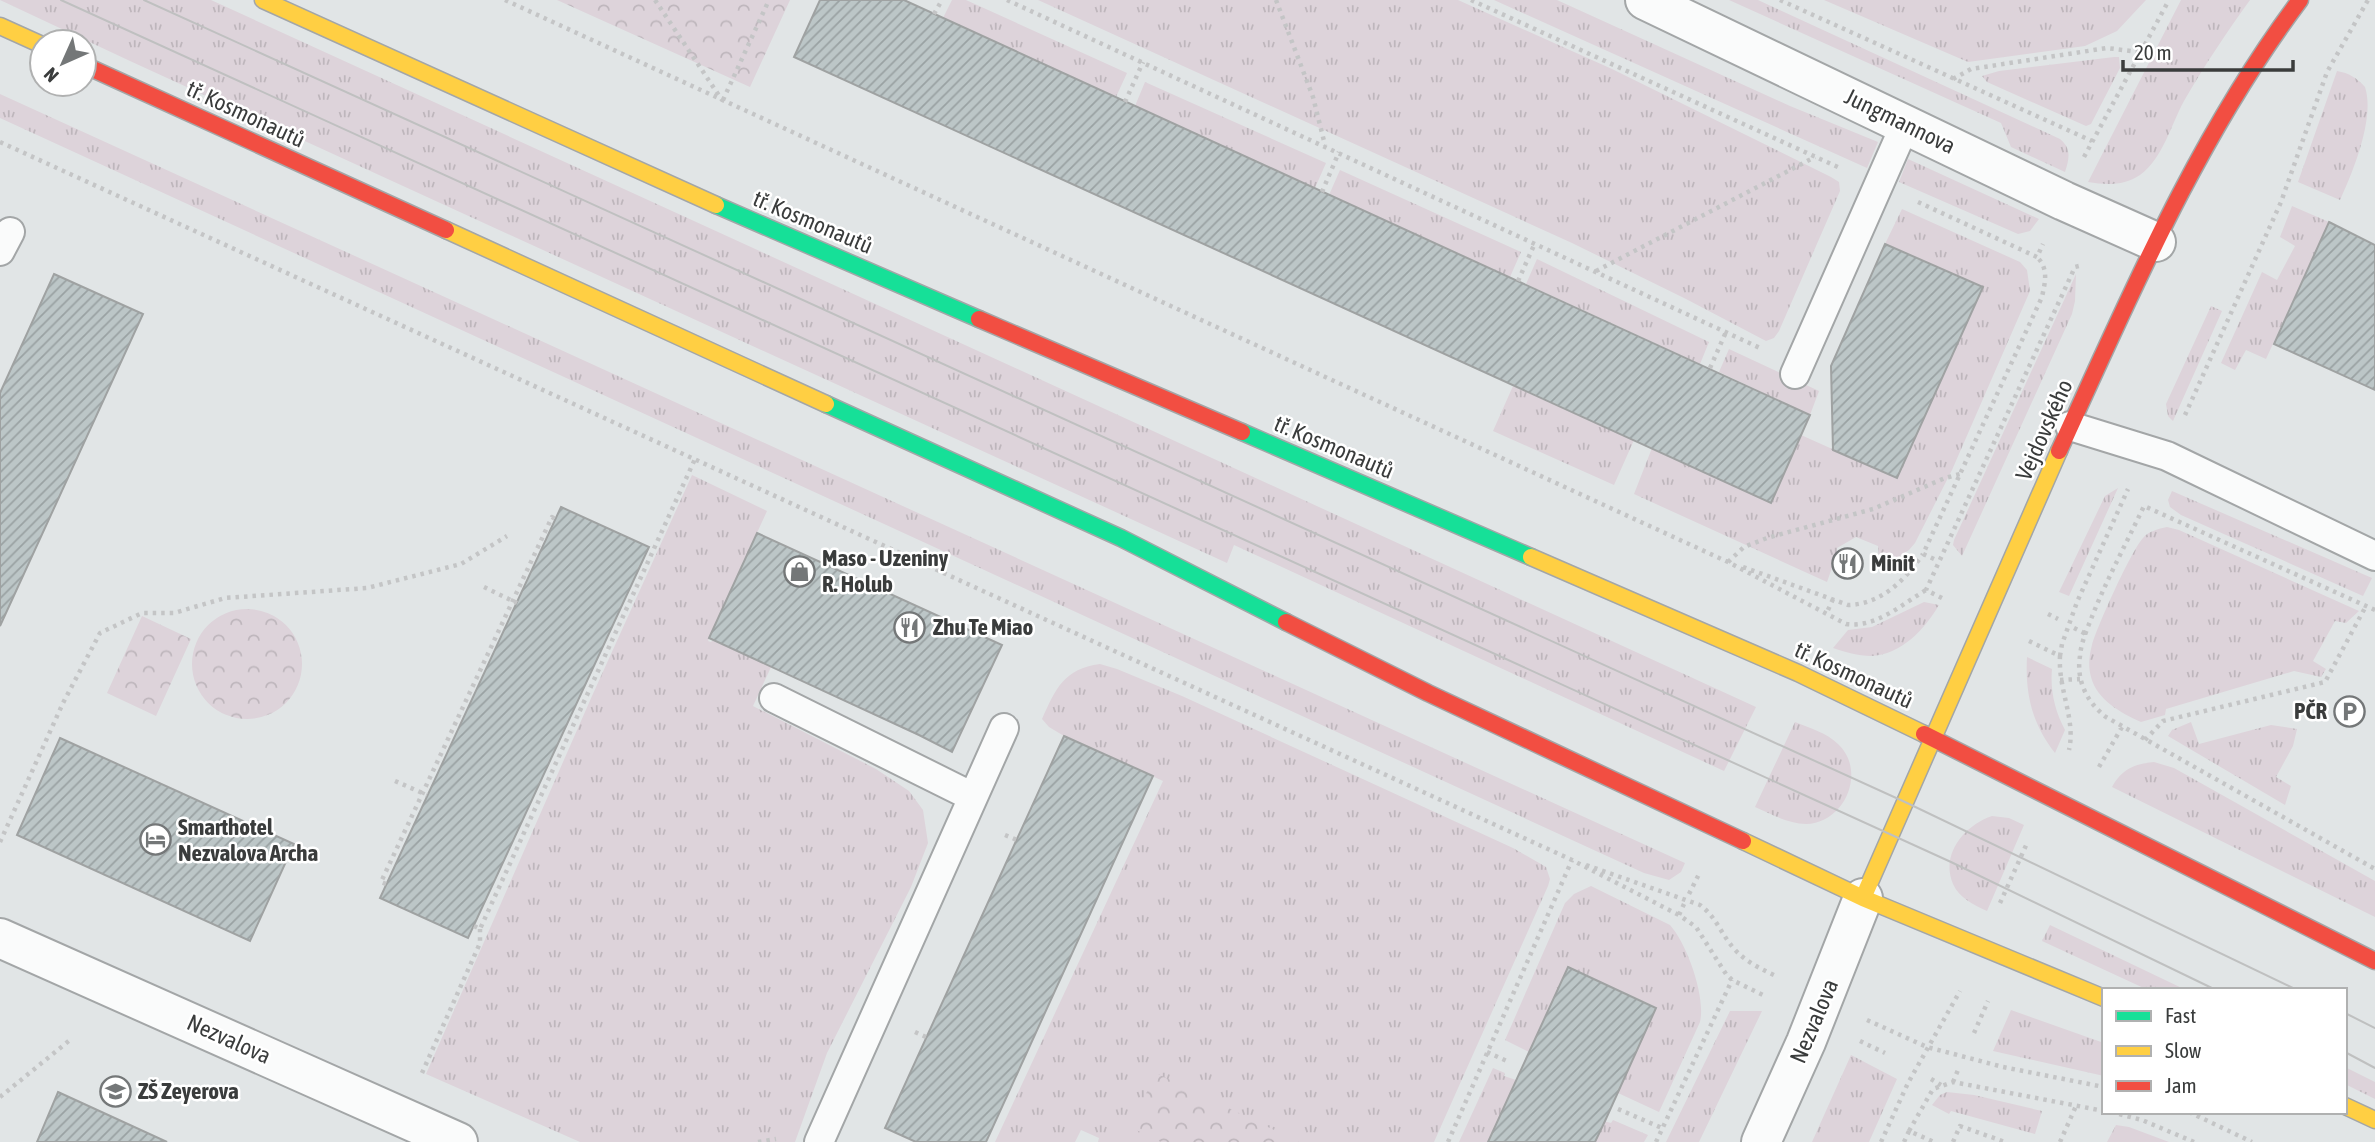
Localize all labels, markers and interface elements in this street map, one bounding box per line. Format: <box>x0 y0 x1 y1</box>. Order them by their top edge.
north arrow <box>28 28 98 98</box>
scale bar <box>2123 28 2293 72</box>
text: 20 m <box>2134 40 2172 64</box>
text: N <box>39 63 63 87</box>
street label: tř. Kosmonautů <box>183 75 309 153</box>
street label: Jungmannova <box>1841 83 1959 159</box>
street label: tř. Kosmonautů <box>749 185 877 259</box>
street label: Vejdovského <box>2010 376 2078 484</box>
street label: tř. Kosmonautů <box>1270 410 1398 484</box>
place label: Maso - Uzeniny R. Holub <box>822 545 949 597</box>
restaurant icon: Minit <box>1831 546 1865 580</box>
place label: Minit <box>1871 550 1915 576</box>
shop icon: Maso - Uzeniny R. Holub <box>782 554 816 588</box>
restaurant icon: Zhu Te Miao <box>893 610 927 644</box>
place label: Zhu Te Miao <box>933 614 1033 640</box>
street label: tř. Kosmonautů <box>1791 636 1917 714</box>
parking icon: PČR <box>2333 694 2367 728</box>
place label: PČR <box>2294 698 2327 724</box>
place label: Smarthotel Nezvalova Archa <box>178 814 318 866</box>
hotel icon: Smarthotel Nezvalova Archa <box>138 823 172 857</box>
street label: Nezvalova <box>1785 975 1843 1067</box>
legend <box>2102 988 2347 1114</box>
text: Fast <box>2165 1003 2196 1027</box>
street label: Nezvalova <box>183 1009 275 1069</box>
text: Slow <box>2165 1038 2202 1062</box>
text: Jam <box>2165 1073 2197 1097</box>
school or university icon: ZŠ Zeyerova <box>98 1074 132 1108</box>
place label: ZŠ Zeyerova <box>138 1078 239 1104</box>

